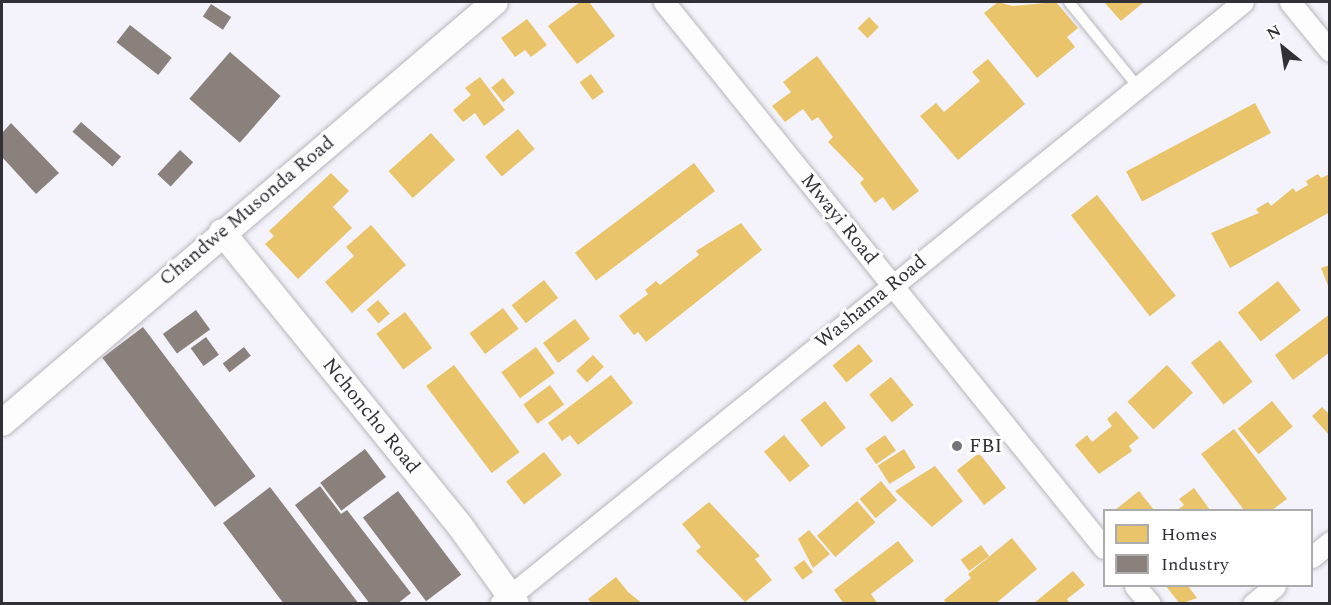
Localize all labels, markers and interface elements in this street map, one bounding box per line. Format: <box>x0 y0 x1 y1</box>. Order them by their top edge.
north arrow <box>1253 18 1313 78</box>
text: N <box>1262 19 1286 46</box>
street label: Chandwe Musonda Road <box>155 131 339 291</box>
street label: Mwayi Road <box>795 169 883 269</box>
street label: Washama Road <box>811 250 931 354</box>
street label: Nchoncho Road <box>317 353 425 479</box>
place label: FBI <box>969 434 1002 458</box>
marker: FBI <box>950 439 964 453</box>
legend <box>1103 509 1313 587</box>
text: Homes <box>1161 521 1217 548</box>
text: Industry <box>1161 551 1229 578</box>

